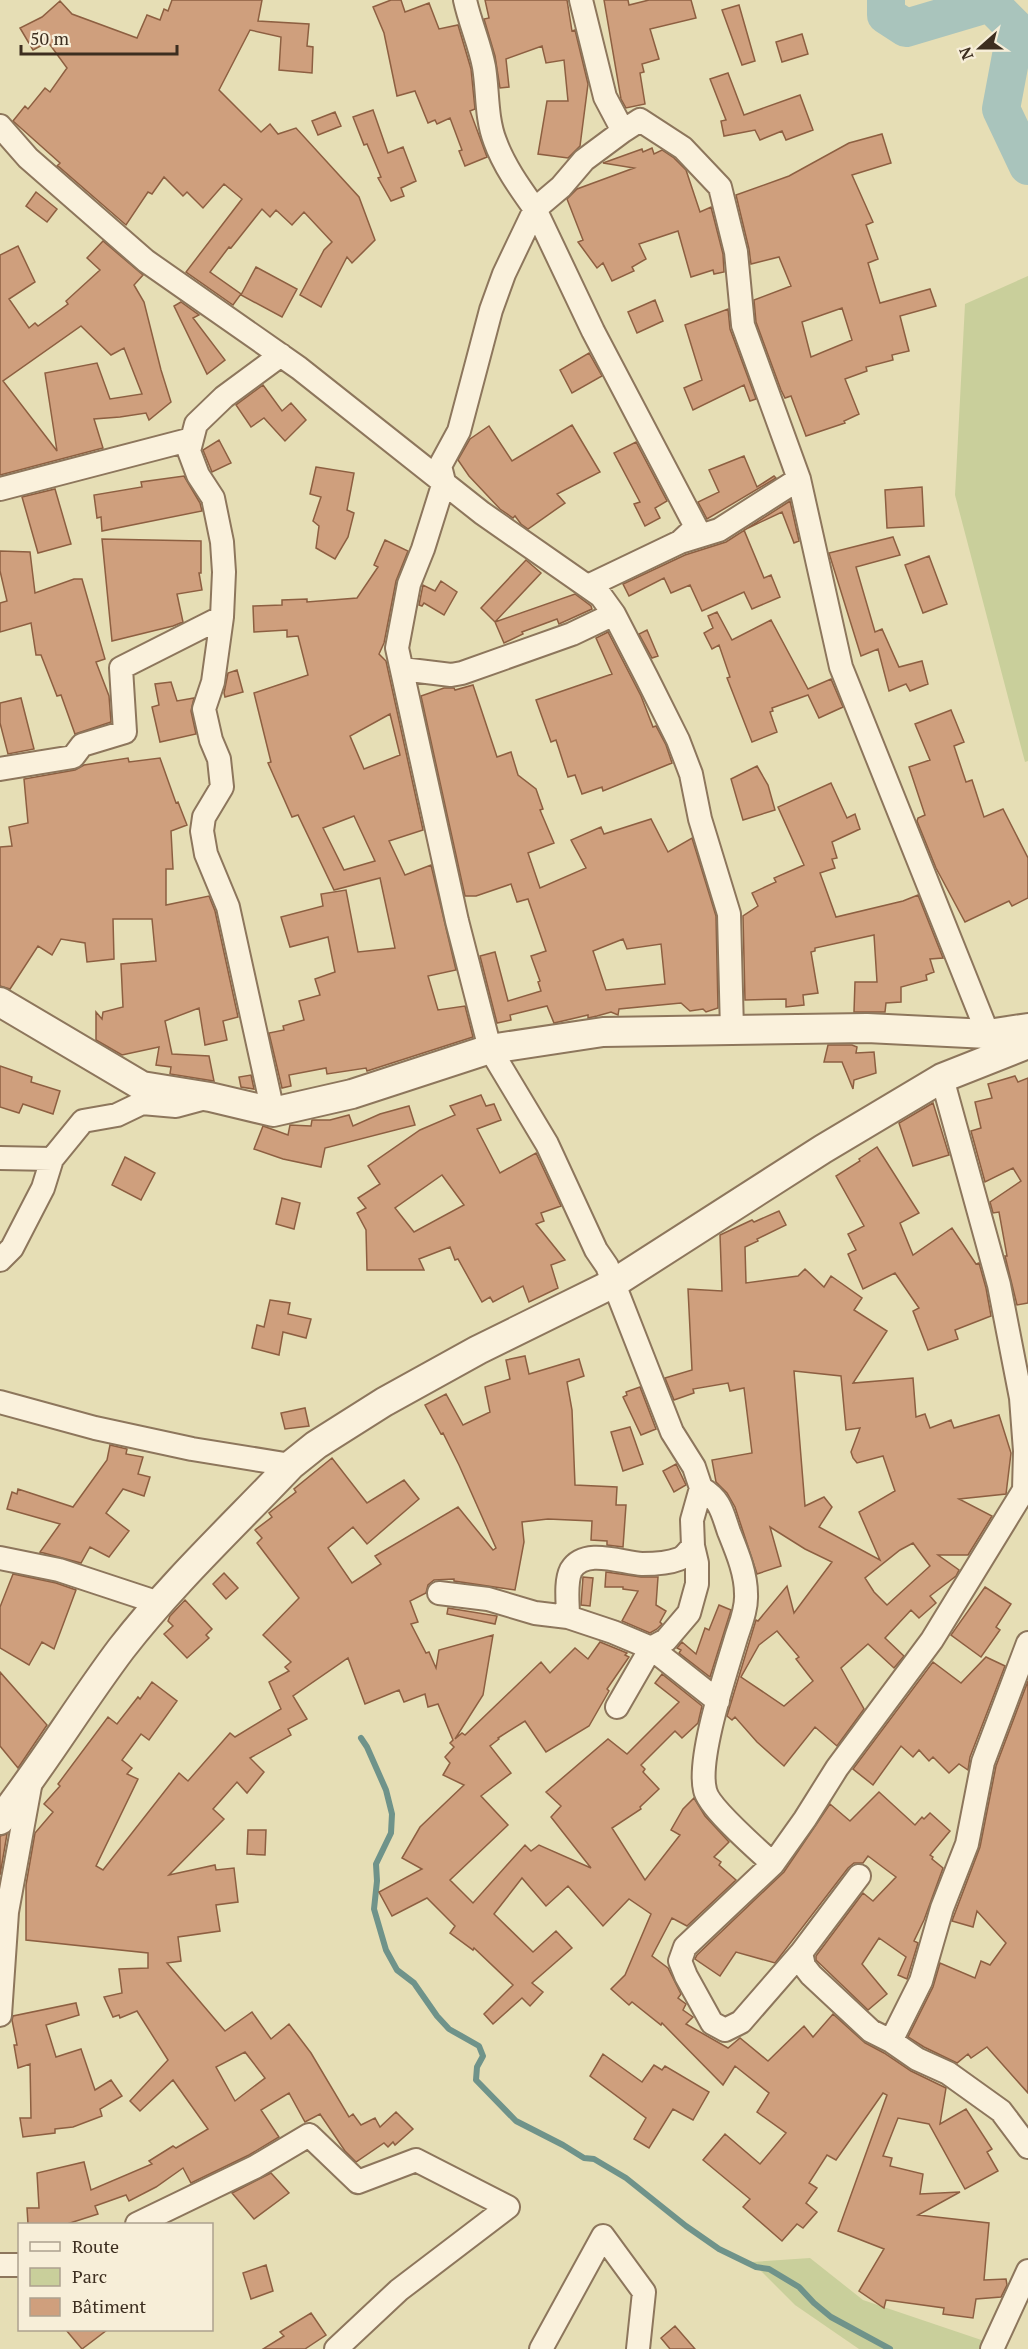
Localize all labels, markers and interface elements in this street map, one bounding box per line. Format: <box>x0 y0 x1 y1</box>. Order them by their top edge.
scale bar <box>21 18 177 56</box>
north arrow <box>950 18 1010 78</box>
text: 50 m <box>30 26 70 50</box>
text: N <box>954 44 978 63</box>
legend <box>18 2223 213 2331</box>
text: Route <box>72 2234 119 2258</box>
text: Parc <box>72 2264 107 2288</box>
text: Bâtiment <box>72 2294 147 2318</box>

